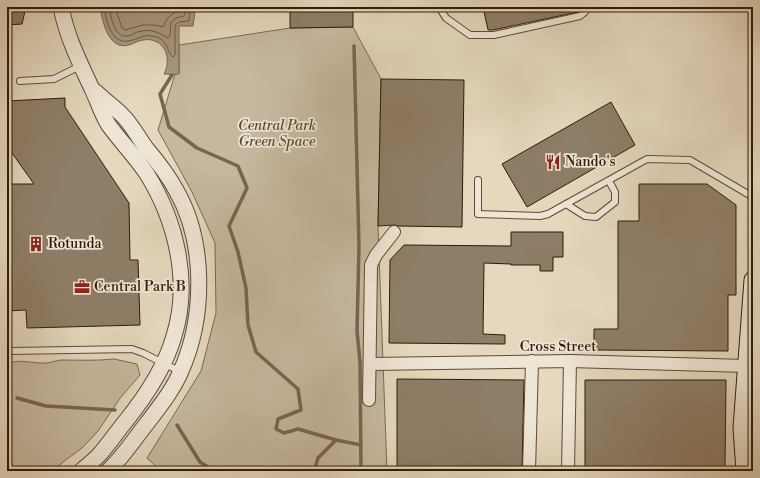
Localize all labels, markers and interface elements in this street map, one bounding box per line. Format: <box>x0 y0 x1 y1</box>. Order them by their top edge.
park label: Central Park Green Space <box>238 117 316 151</box>
restaurant icon: Nando's <box>544 153 562 171</box>
place label: Nando's <box>565 153 616 171</box>
building icon: Rotunda <box>27 235 45 253</box>
place label: Rotunda <box>48 235 103 253</box>
office icon: Central Park B <box>73 278 91 296</box>
place label: Central Park B <box>94 278 186 296</box>
street label: Cross Street <box>520 338 596 356</box>

